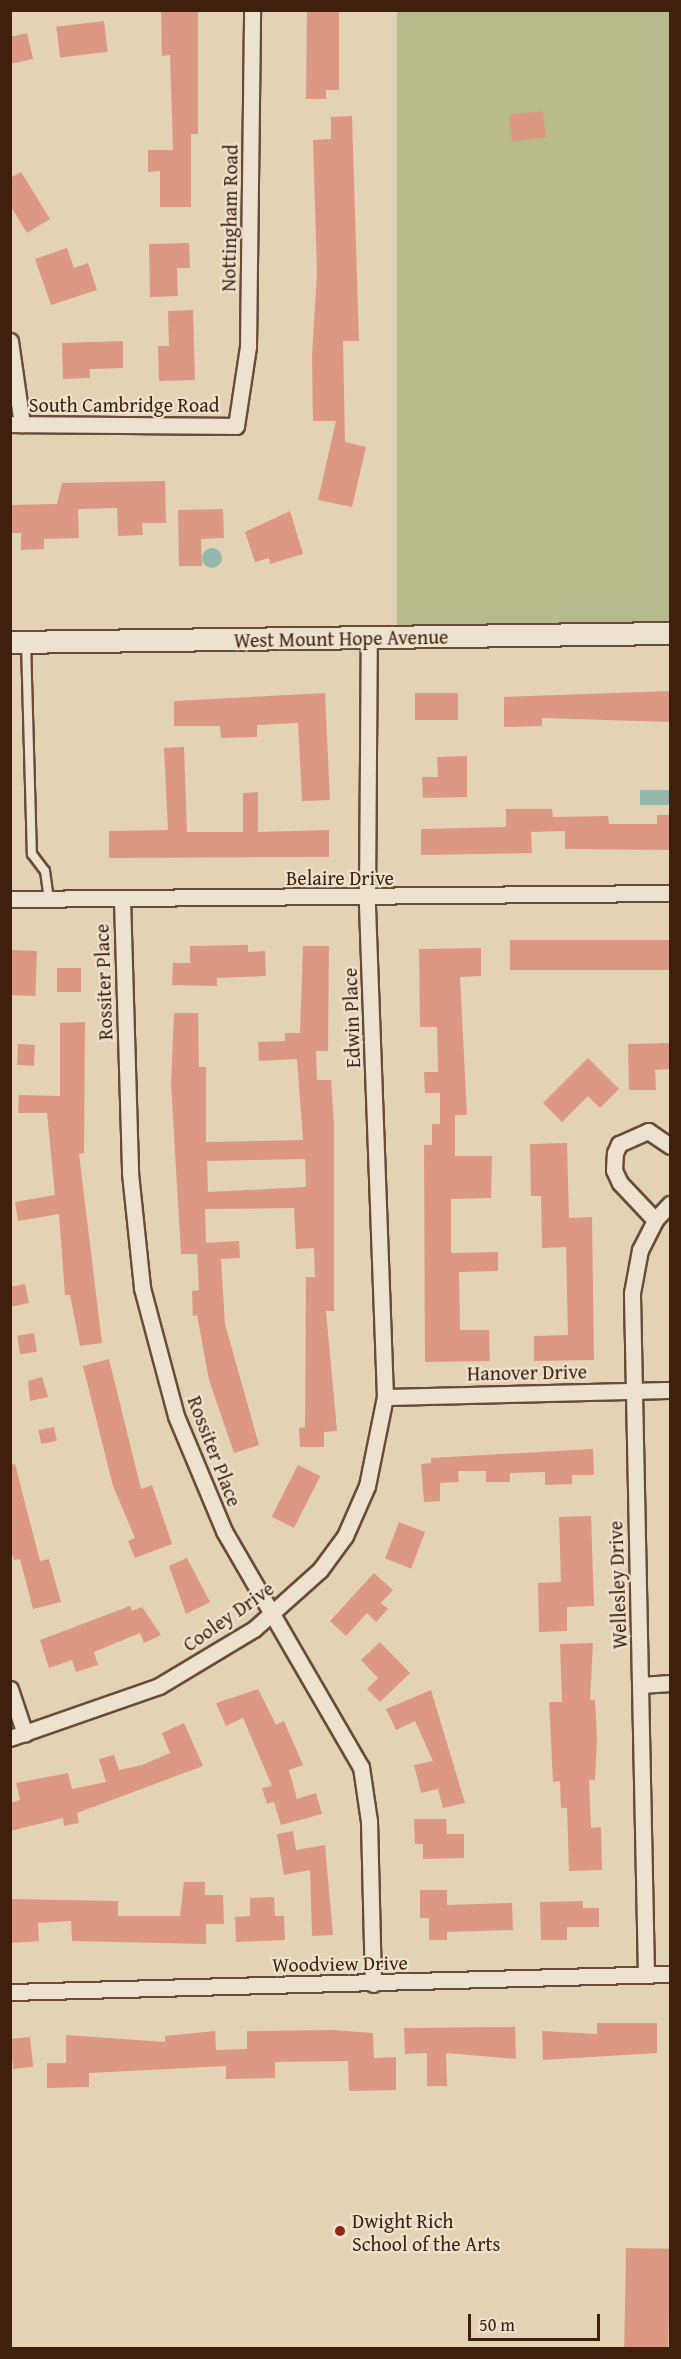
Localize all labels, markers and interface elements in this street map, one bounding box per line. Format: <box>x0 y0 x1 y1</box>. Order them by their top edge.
street label: Nottingham Road <box>216 144 242 292</box>
street label: South Cambridge Road <box>29 392 219 416</box>
street label: West Mount Hope Avenue <box>233 624 449 652</box>
street label: Belaire Drive <box>286 865 394 889</box>
street label: Rossiter Place <box>89 923 117 1041</box>
street label: Edwin Place <box>337 967 365 1069</box>
street label: Hanover Drive <box>467 1359 587 1385</box>
street label: Rossiter Place <box>183 1392 247 1510</box>
street label: Wellesley Drive <box>603 1520 631 1650</box>
street label: Cooley Drive <box>178 1576 278 1656</box>
street label: Woodview Drive <box>272 1950 408 1976</box>
place label: Dwight Rich School of the Arts <box>352 2208 500 2255</box>
marker: Dwight Rich School of the Arts <box>333 2224 347 2238</box>
scale bar <box>471 2302 603 2340</box>
text: 50 m <box>479 2311 515 2338</box>

